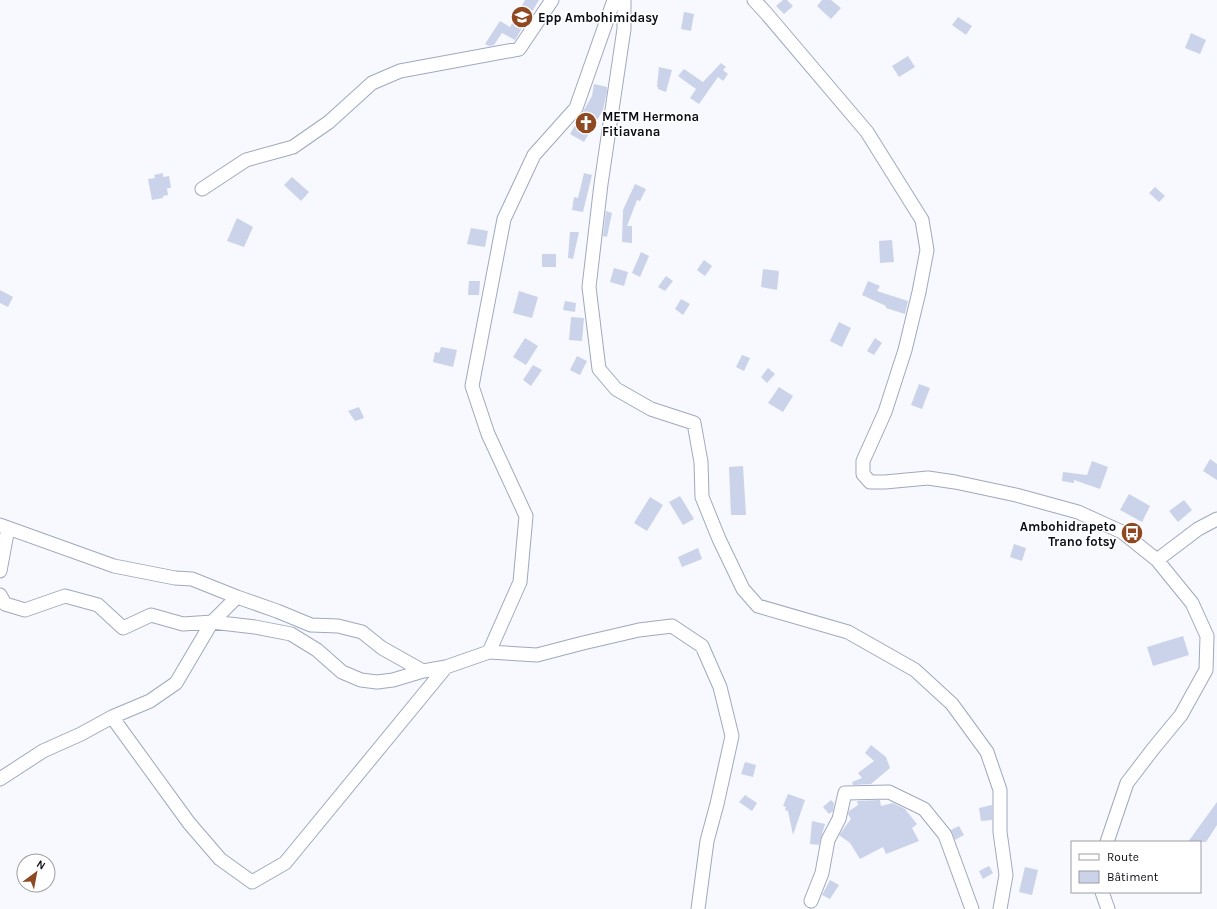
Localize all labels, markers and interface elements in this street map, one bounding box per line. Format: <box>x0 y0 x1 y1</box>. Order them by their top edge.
school or university icon: Epp Ambohimidasy <box>509 4 535 30</box>
place label: Epp Ambohimidasy <box>538 10 659 25</box>
place label: METM Hermona Fitiavana <box>602 109 699 139</box>
church icon: METM Hermona Fitiavana <box>573 110 599 136</box>
place label: Ambohidrapeto Trano fotsy <box>1020 519 1116 549</box>
bus stop icon: Ambohidrapeto Trano fotsy <box>1119 520 1145 546</box>
legend <box>1071 841 1201 893</box>
text: Route <box>1107 850 1139 864</box>
north arrow <box>16 853 56 893</box>
text: N <box>34 857 48 873</box>
text: Bâtiment <box>1107 870 1159 884</box>

